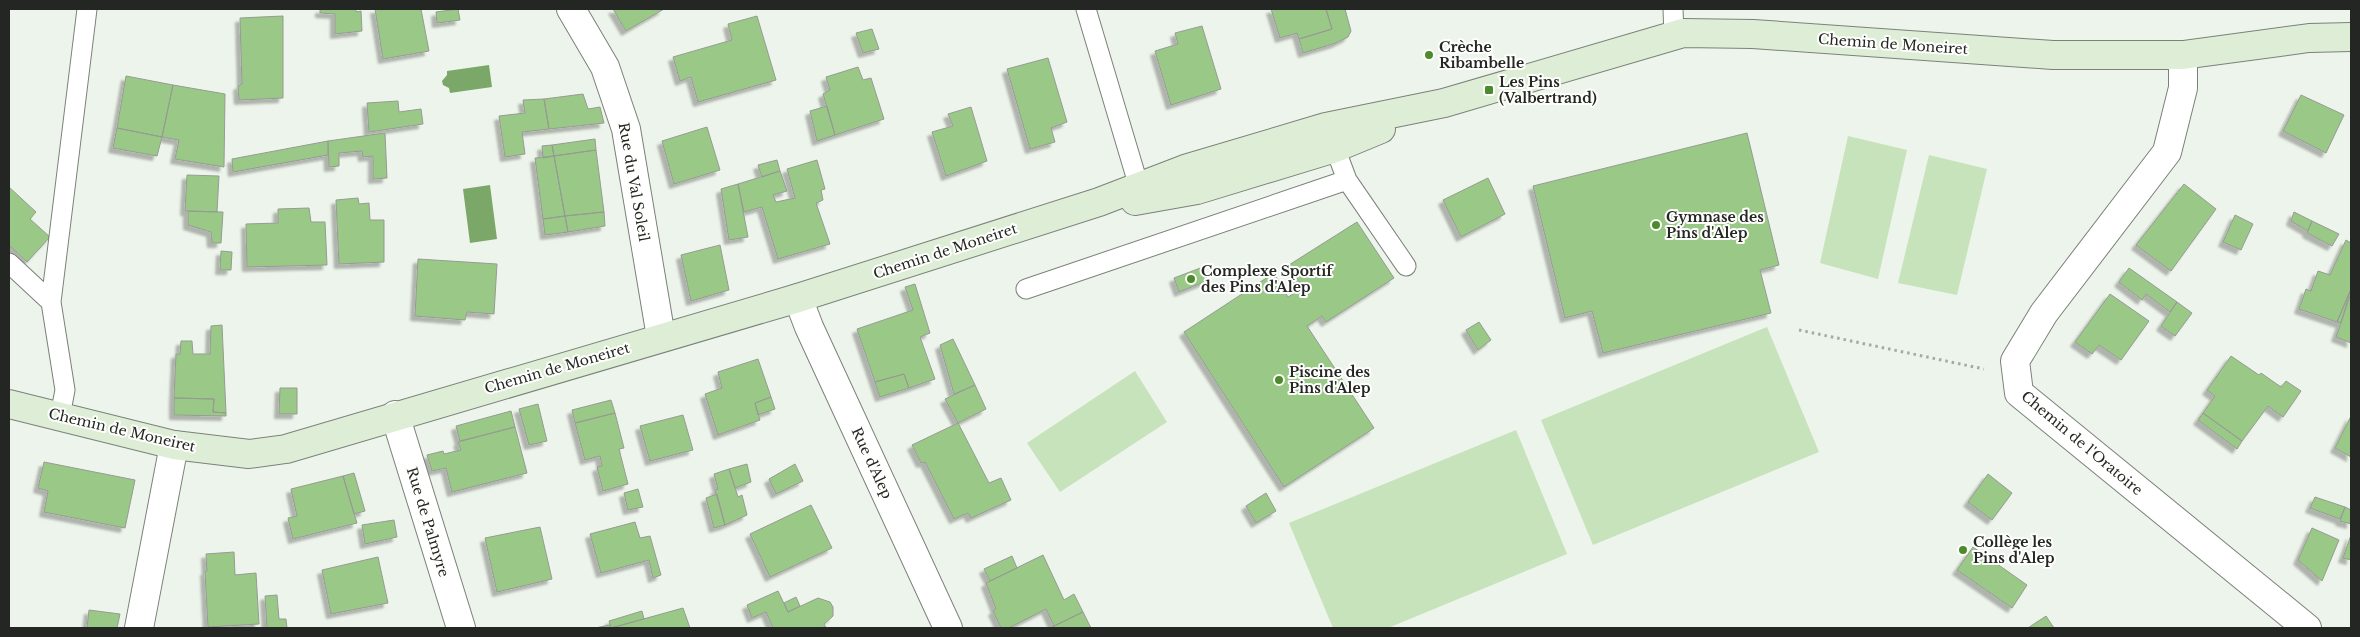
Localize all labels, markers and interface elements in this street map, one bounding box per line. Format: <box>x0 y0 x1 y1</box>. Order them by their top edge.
street label: Chemin de Moneiret <box>1817 30 1969 58</box>
place label: Crèche Ribambelle <box>1439 38 1524 72</box>
marker: Crèche Ribambelle <box>1423 49 1435 61</box>
place label: Les Pins (Valbertrand) <box>1499 73 1597 107</box>
marker: Les Pins (Valbertrand) <box>1483 84 1495 96</box>
street label: Rue du Val Soleil <box>615 121 653 243</box>
place label: Gymnase des Pins d'Alep <box>1666 208 1764 242</box>
street label: Chemin de Moneiret <box>871 219 1020 283</box>
marker: Gymnase des Pins d'Alep <box>1650 219 1662 231</box>
place label: Complexe Sportif des Pins d'Alep <box>1201 262 1334 296</box>
marker: Complexe Sportif des Pins d'Alep <box>1185 273 1197 285</box>
street label: Chemin de Moneiret <box>482 338 632 397</box>
place label: Piscine des Pins d'Alep <box>1289 363 1371 397</box>
marker: Piscine des Pins d'Alep <box>1273 374 1285 386</box>
street label: Chemin de l'Oratoire <box>2018 387 2146 499</box>
street label: Chemin de Moneiret <box>47 404 198 456</box>
street label: Rue d'Alep <box>848 424 896 502</box>
street label: Rue de Palmyre <box>403 465 453 579</box>
place label: Collège les Pins d'Alep <box>1973 533 2055 567</box>
marker: Collège les Pins d'Alep <box>1957 544 1969 556</box>

